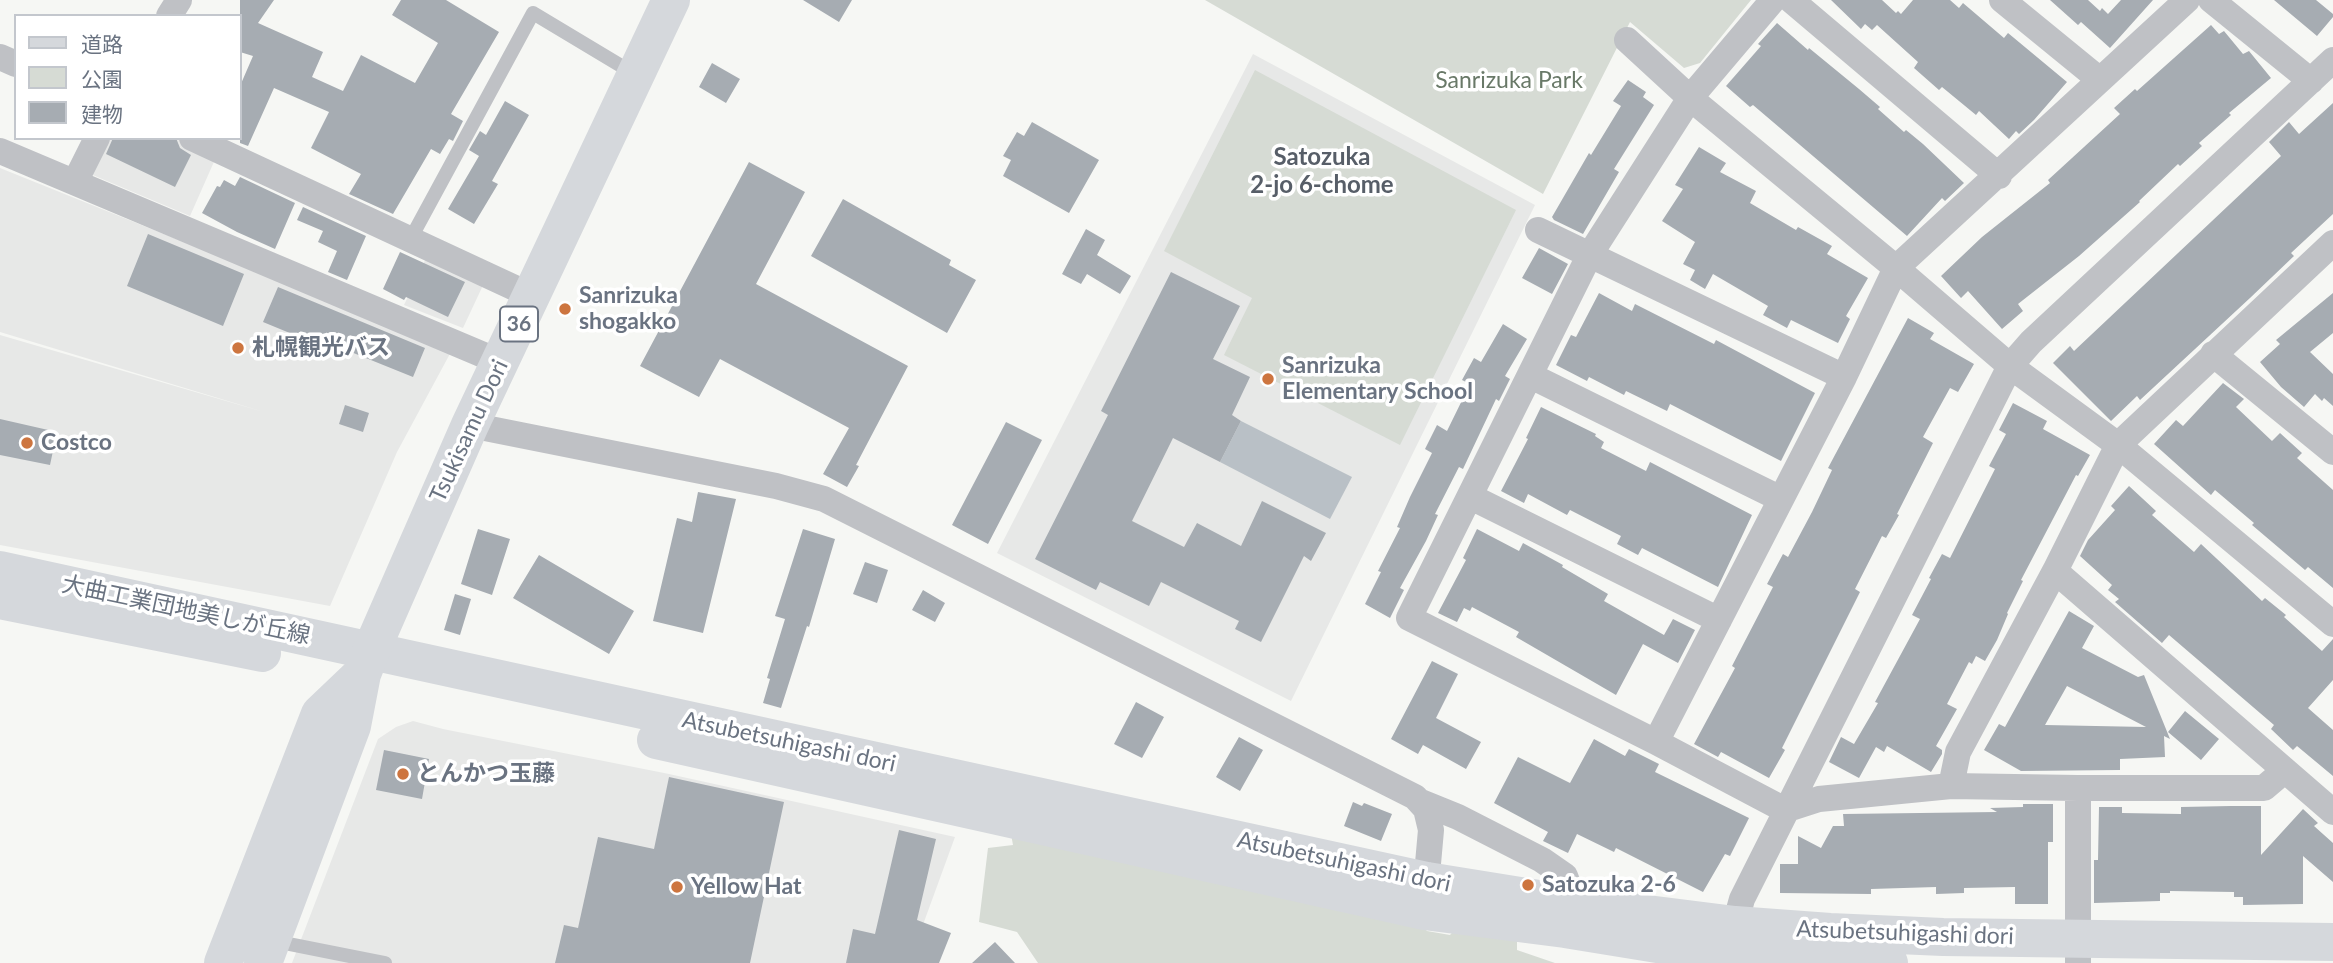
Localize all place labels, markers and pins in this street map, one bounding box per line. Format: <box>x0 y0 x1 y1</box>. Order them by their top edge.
place label: Sanrizuka shogakko <box>579 282 678 336</box>
marker: Sanrizuka shogakko <box>557 301 573 317</box>
place label: 札幌観光バス <box>252 334 390 362</box>
marker: 札幌観光バス <box>230 340 246 356</box>
place label: Sanrizuka Elementary School <box>1282 352 1473 406</box>
marker: Sanrizuka Elementary School <box>1260 371 1276 387</box>
place label: Costco <box>41 429 112 457</box>
marker: Costco <box>19 435 35 451</box>
place label: とんかつ玉藤 <box>417 760 555 788</box>
marker: とんかつ玉藤 <box>395 766 411 782</box>
place label: Satozuka 2-6 <box>1542 871 1676 899</box>
place label: Yellow Hat <box>691 873 802 901</box>
marker: Satozuka 2-6 <box>1520 877 1536 893</box>
marker: Yellow Hat <box>669 879 685 895</box>

